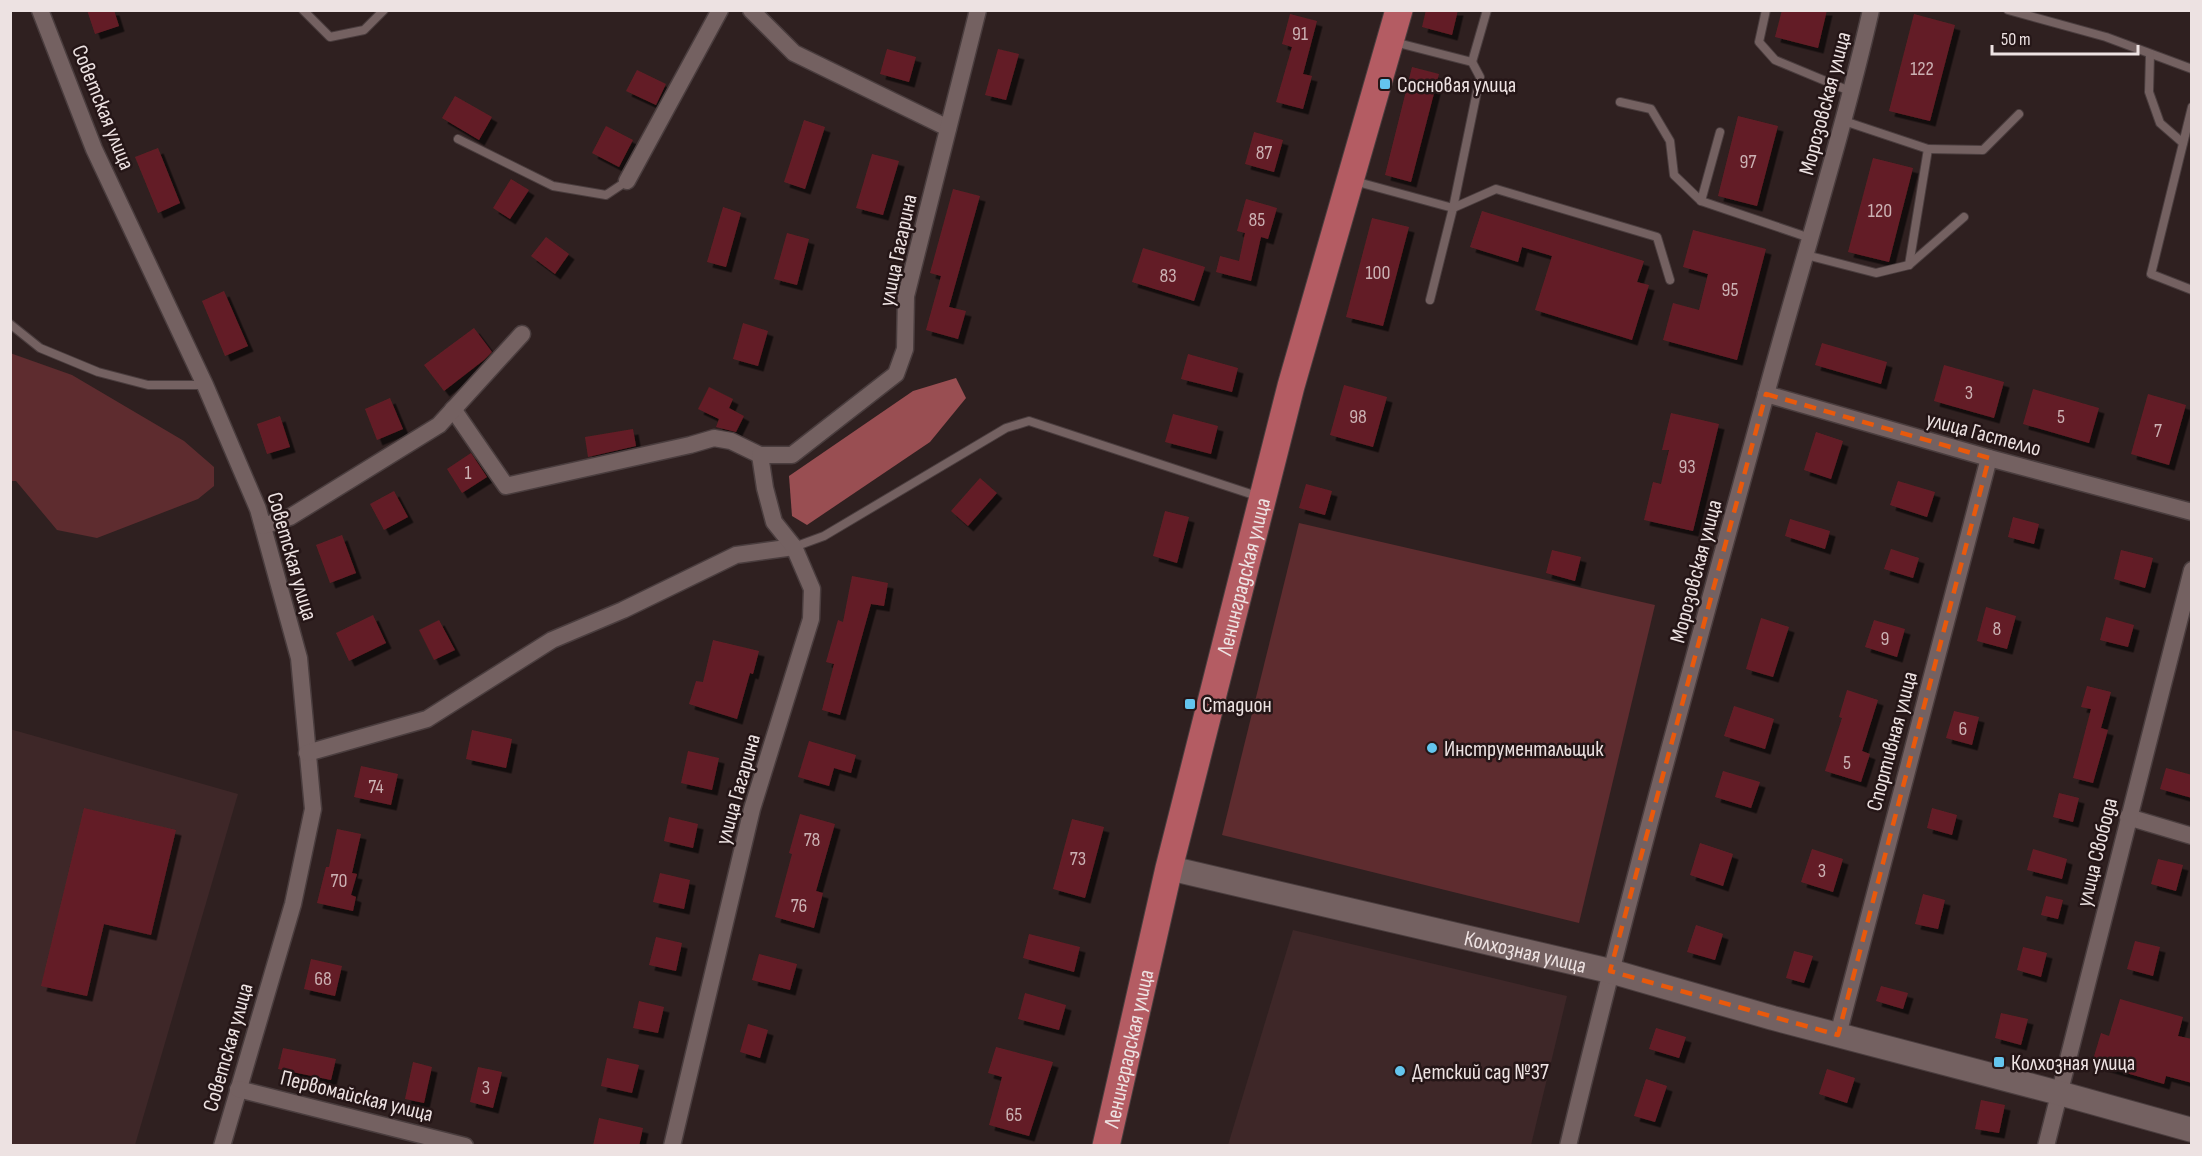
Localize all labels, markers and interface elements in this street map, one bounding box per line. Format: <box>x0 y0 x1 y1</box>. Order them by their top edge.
scale bar <box>1992 18 2138 56</box>
house number: 91 <box>1292 22 1308 46</box>
street label: Морозовская улица <box>1793 29 1858 178</box>
text: 50 m <box>2001 29 2031 50</box>
street label: Советская улица <box>65 41 140 174</box>
house number: 122 <box>1910 57 1934 81</box>
place label: Сосновая улица <box>1397 72 1516 99</box>
marker: Сосновая улица <box>1378 77 1392 91</box>
house number: 87 <box>1256 141 1272 165</box>
house number: 97 <box>1740 150 1756 174</box>
street label: улица Гагарина <box>873 192 924 309</box>
house number: 120 <box>1868 199 1892 223</box>
house number: 85 <box>1249 208 1265 232</box>
house number: 100 <box>1366 261 1390 285</box>
house number: 83 <box>1159 264 1177 288</box>
house number: 95 <box>1722 278 1738 302</box>
house number: 3 <box>1965 381 1973 405</box>
house number: 98 <box>1349 405 1367 429</box>
house number: 5 <box>2057 405 2065 429</box>
street label: улица Гастелло <box>1923 406 2044 463</box>
house number: 7 <box>2154 419 2162 443</box>
house number: 93 <box>1678 455 1696 479</box>
house number: 1 <box>465 461 472 485</box>
street label: Советская улица <box>260 489 323 624</box>
street label: Ленинградская улица <box>1211 495 1277 659</box>
street label: Морозовская улица <box>1664 497 1729 646</box>
house number: 8 <box>1993 617 2001 641</box>
house number: 9 <box>1881 627 1889 651</box>
street label: Спортивная улица <box>1861 669 1924 814</box>
place label: Стадион <box>1202 692 1272 719</box>
marker: Стадион <box>1183 697 1197 711</box>
house number: 6 <box>1959 717 1967 741</box>
street label: улица Гагарина <box>710 731 767 848</box>
place label: Инструментальщик <box>1444 736 1604 763</box>
marker: Инструментальщик <box>1425 741 1439 755</box>
house number: 5 <box>1843 751 1851 775</box>
house number: 74 <box>368 775 384 799</box>
street label: улица Свобода <box>2071 795 2124 910</box>
house number: 78 <box>804 828 820 852</box>
house number: 73 <box>1070 847 1086 871</box>
house number: 3 <box>1818 859 1826 883</box>
house number: 70 <box>331 869 347 893</box>
house number: 76 <box>791 894 807 918</box>
street label: Колхозная улица <box>1461 925 1589 980</box>
house number: 68 <box>314 967 332 991</box>
street label: Ленинградская улица <box>1098 967 1161 1132</box>
street label: Советская улица <box>197 980 260 1115</box>
place label: Колхозная улица <box>2011 1050 2135 1077</box>
marker: Колхозная улица <box>1992 1055 2006 1069</box>
place label: Детский сад №37 <box>1412 1059 1549 1086</box>
street label: Первомайская улица <box>278 1064 436 1128</box>
marker: Детский сад №37 <box>1393 1064 1407 1078</box>
house number: 3 <box>482 1076 490 1100</box>
house number: 65 <box>1006 1103 1022 1127</box>

